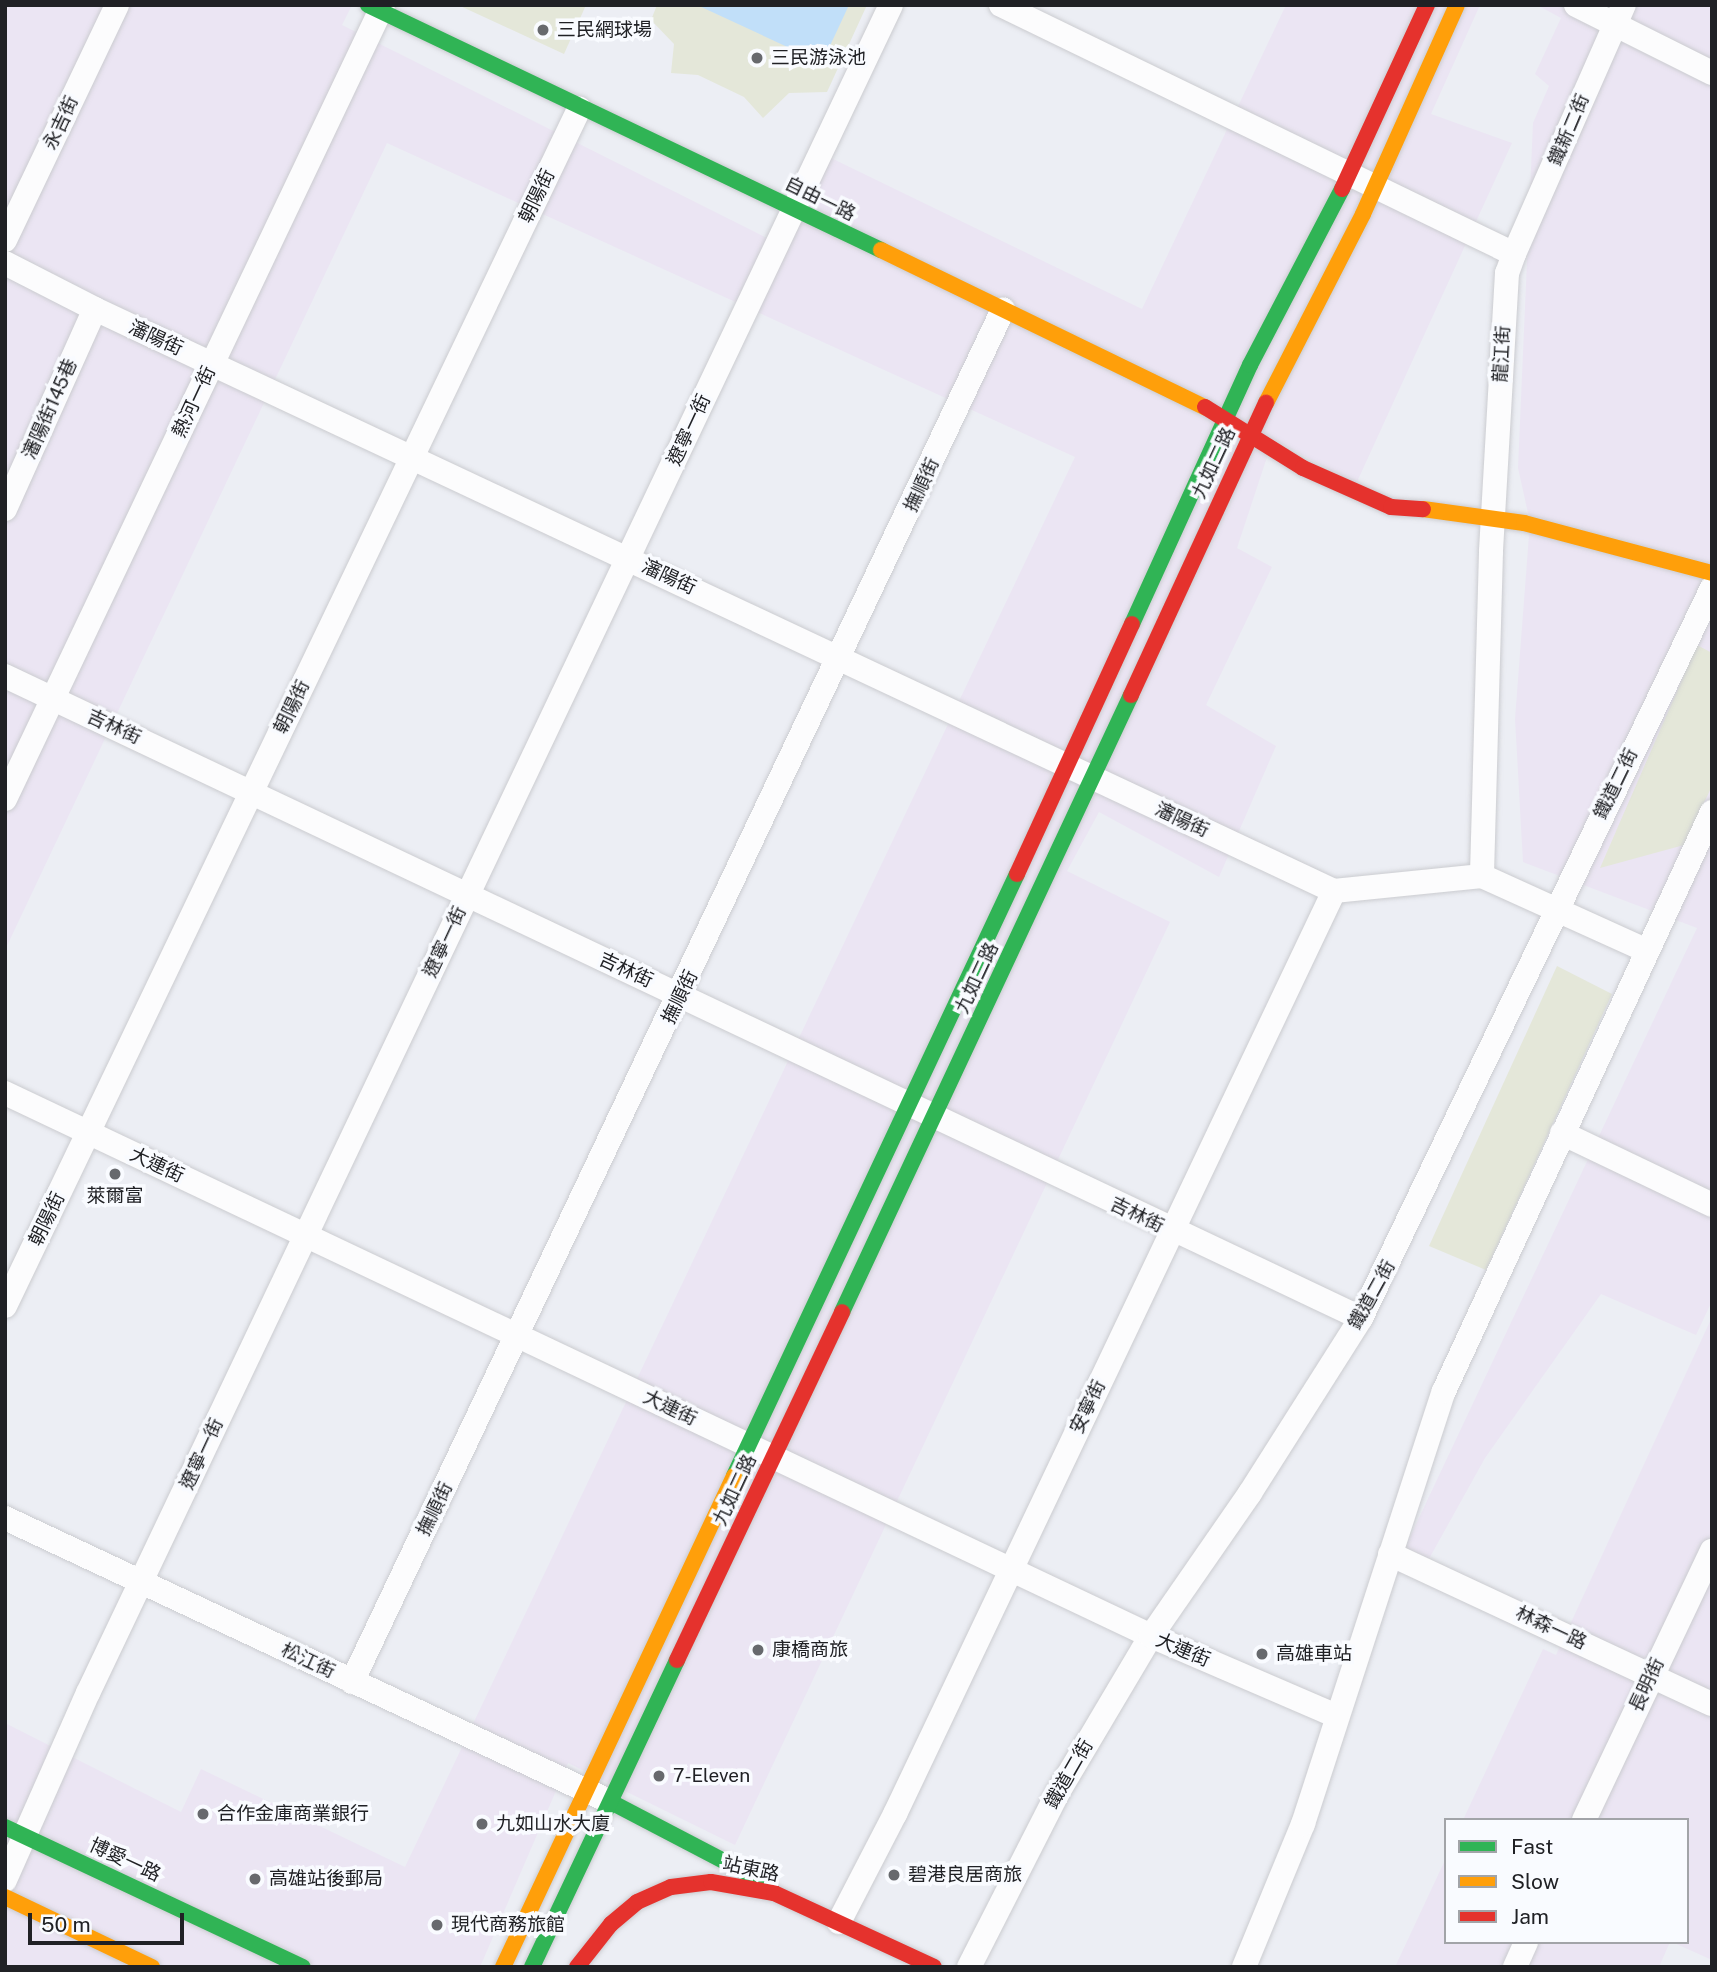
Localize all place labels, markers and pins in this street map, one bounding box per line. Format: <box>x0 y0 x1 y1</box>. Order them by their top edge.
place label: 三民網球場 <box>557 19 652 41</box>
marker: 三民網球場 <box>535 22 551 38</box>
place label: 三民游泳池 <box>771 47 866 69</box>
marker: 三民游泳池 <box>749 50 765 66</box>
marker: 萊爾富 <box>107 1166 123 1182</box>
place label: 萊爾富 <box>87 1185 143 1207</box>
place label: 康橋商旅 <box>772 1639 848 1661</box>
marker: 康橋商旅 <box>750 1642 766 1658</box>
place label: 高雄車站 <box>1276 1643 1352 1665</box>
marker: 高雄車站 <box>1254 1646 1270 1662</box>
place label: 7-Eleven <box>673 1765 750 1787</box>
marker: 7-Eleven <box>651 1768 667 1784</box>
place label: 合作金庫商業銀行 <box>217 1803 369 1825</box>
marker: 合作金庫商業銀行 <box>195 1806 211 1822</box>
place label: 九如山水大廈 <box>496 1813 610 1835</box>
marker: 九如山水大廈 <box>474 1816 490 1832</box>
place label: 碧港良居商旅 <box>908 1864 1022 1886</box>
marker: 碧港良居商旅 <box>886 1867 902 1883</box>
place label: 高雄站後郵局 <box>269 1868 383 1890</box>
marker: 高雄站後郵局 <box>247 1871 263 1887</box>
place label: 現代商務旅館 <box>451 1914 565 1936</box>
marker: 現代商務旅館 <box>429 1917 445 1933</box>

